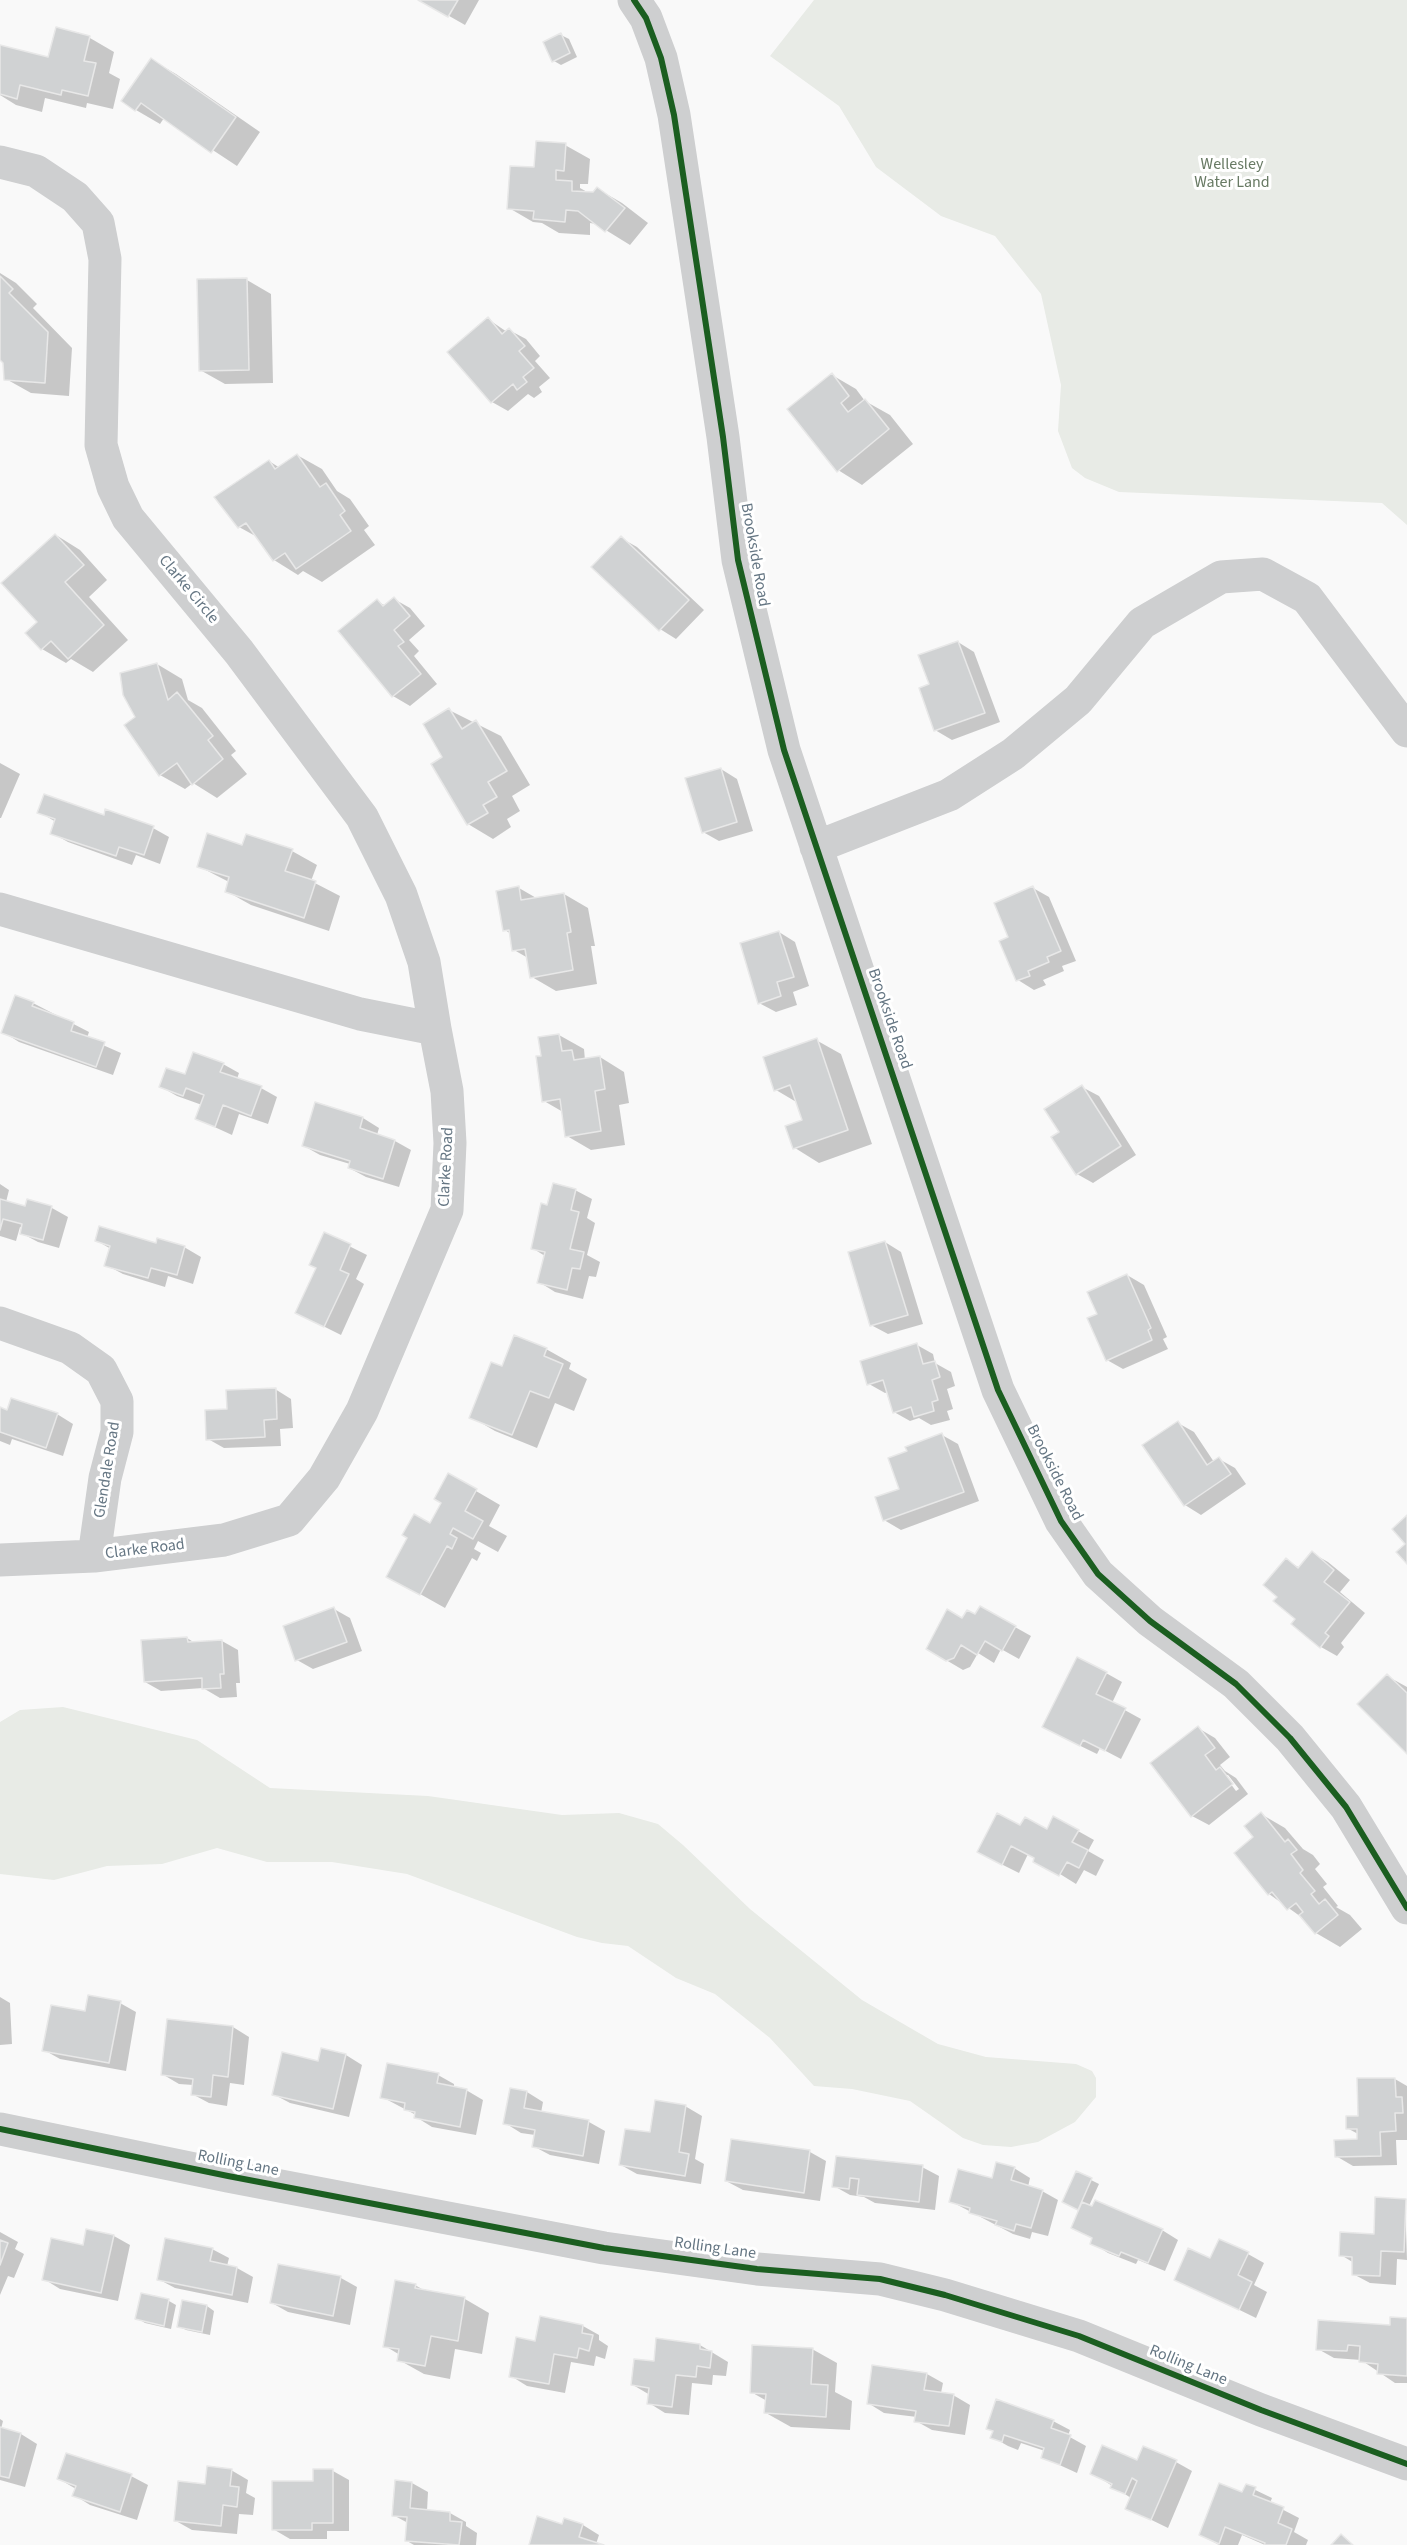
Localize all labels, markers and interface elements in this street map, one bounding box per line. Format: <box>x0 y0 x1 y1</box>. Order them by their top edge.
park label: Wellesley Water Land <box>1194 155 1270 193</box>
street label: Brookside Road <box>735 502 773 608</box>
street label: Clarke Circle <box>154 552 222 628</box>
street label: Brookside Road <box>863 966 915 1072</box>
street label: Clarke Road <box>435 1127 459 1207</box>
street label: Glendale Road <box>91 1421 125 1519</box>
street label: Brookside Road <box>1022 1422 1086 1524</box>
street label: Clarke Road <box>104 1536 186 1564</box>
street label: Rolling Lane <box>196 2147 280 2181</box>
street label: Rolling Lane <box>673 2234 757 2264</box>
street label: Rolling Lane <box>1146 2342 1230 2390</box>

